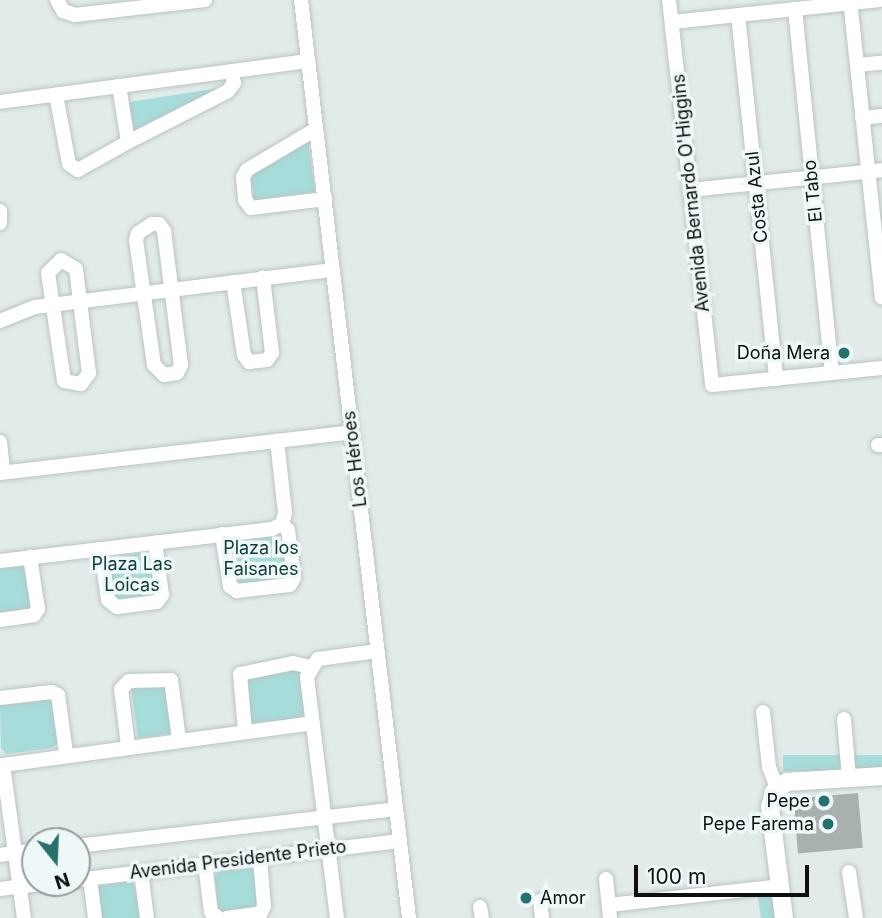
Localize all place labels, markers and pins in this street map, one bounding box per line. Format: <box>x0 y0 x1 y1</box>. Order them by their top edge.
place label: Doña Mera <box>737 342 830 364</box>
marker: Doña Mera <box>836 345 852 361</box>
place label: Pepe <box>767 790 810 812</box>
marker: Pepe <box>816 793 832 809</box>
place label: Pepe Farema <box>702 813 814 835</box>
marker: Pepe Farema <box>820 816 836 832</box>
place label: Amor <box>540 887 586 909</box>
marker: Amor <box>518 890 534 906</box>

